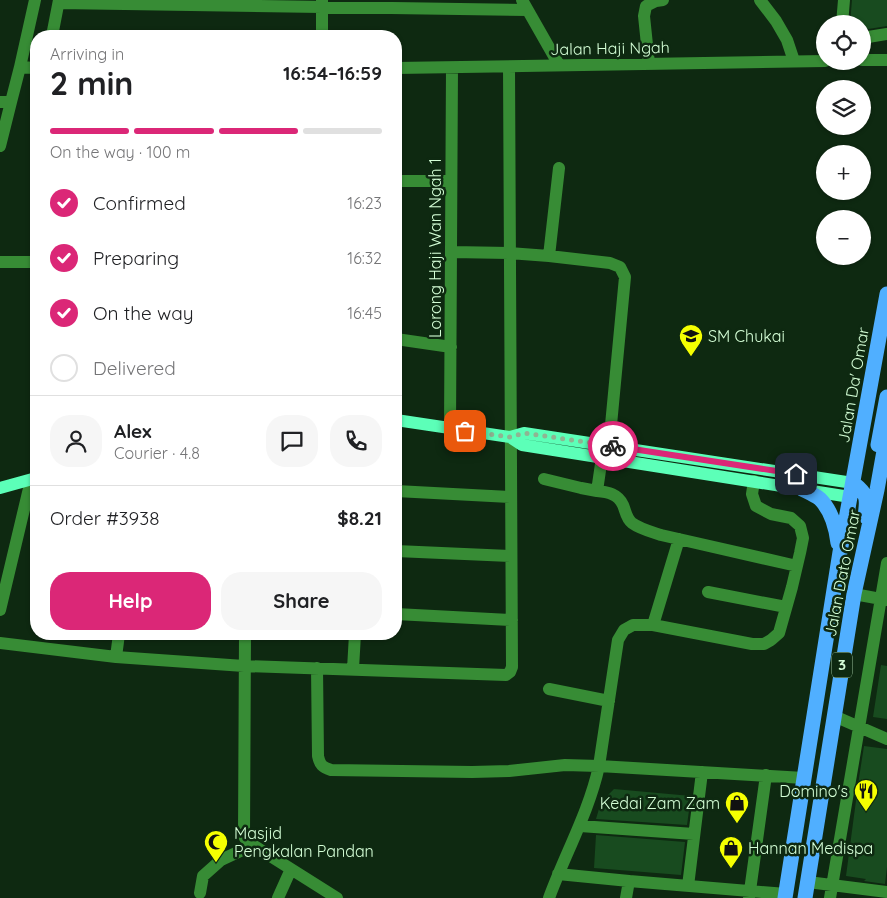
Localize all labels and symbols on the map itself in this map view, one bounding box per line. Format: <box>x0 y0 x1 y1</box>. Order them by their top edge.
street label: Jalan Haji Ngah <box>550 37 670 59</box>
street label: Lorong Haji Wan Ngah 1 <box>425 158 445 338</box>
school or university icon: SM Chukai <box>678 323 704 357</box>
place label: SM Chukai <box>708 326 785 346</box>
street label: Jalan Da' Omar <box>833 326 873 444</box>
pin <box>444 410 486 452</box>
courier <box>588 421 638 471</box>
pin <box>775 453 817 495</box>
street label: Jalan Dato Omar <box>820 508 864 638</box>
road number: 3 <box>832 652 852 678</box>
restaurant icon: Domino's <box>853 778 879 812</box>
place label: Domino's <box>779 781 848 801</box>
shop icon: Kedai Zam Zam <box>724 790 750 824</box>
place label: Kedai Zam Zam <box>600 793 720 813</box>
place label: Masjid Pengkalan Pandan <box>234 823 374 861</box>
mosque icon: Masjid Pengkalan Pandan <box>203 829 229 863</box>
shop icon: Hannan Medispa <box>718 835 744 869</box>
place label: Hannan Medispa <box>748 838 873 858</box>

